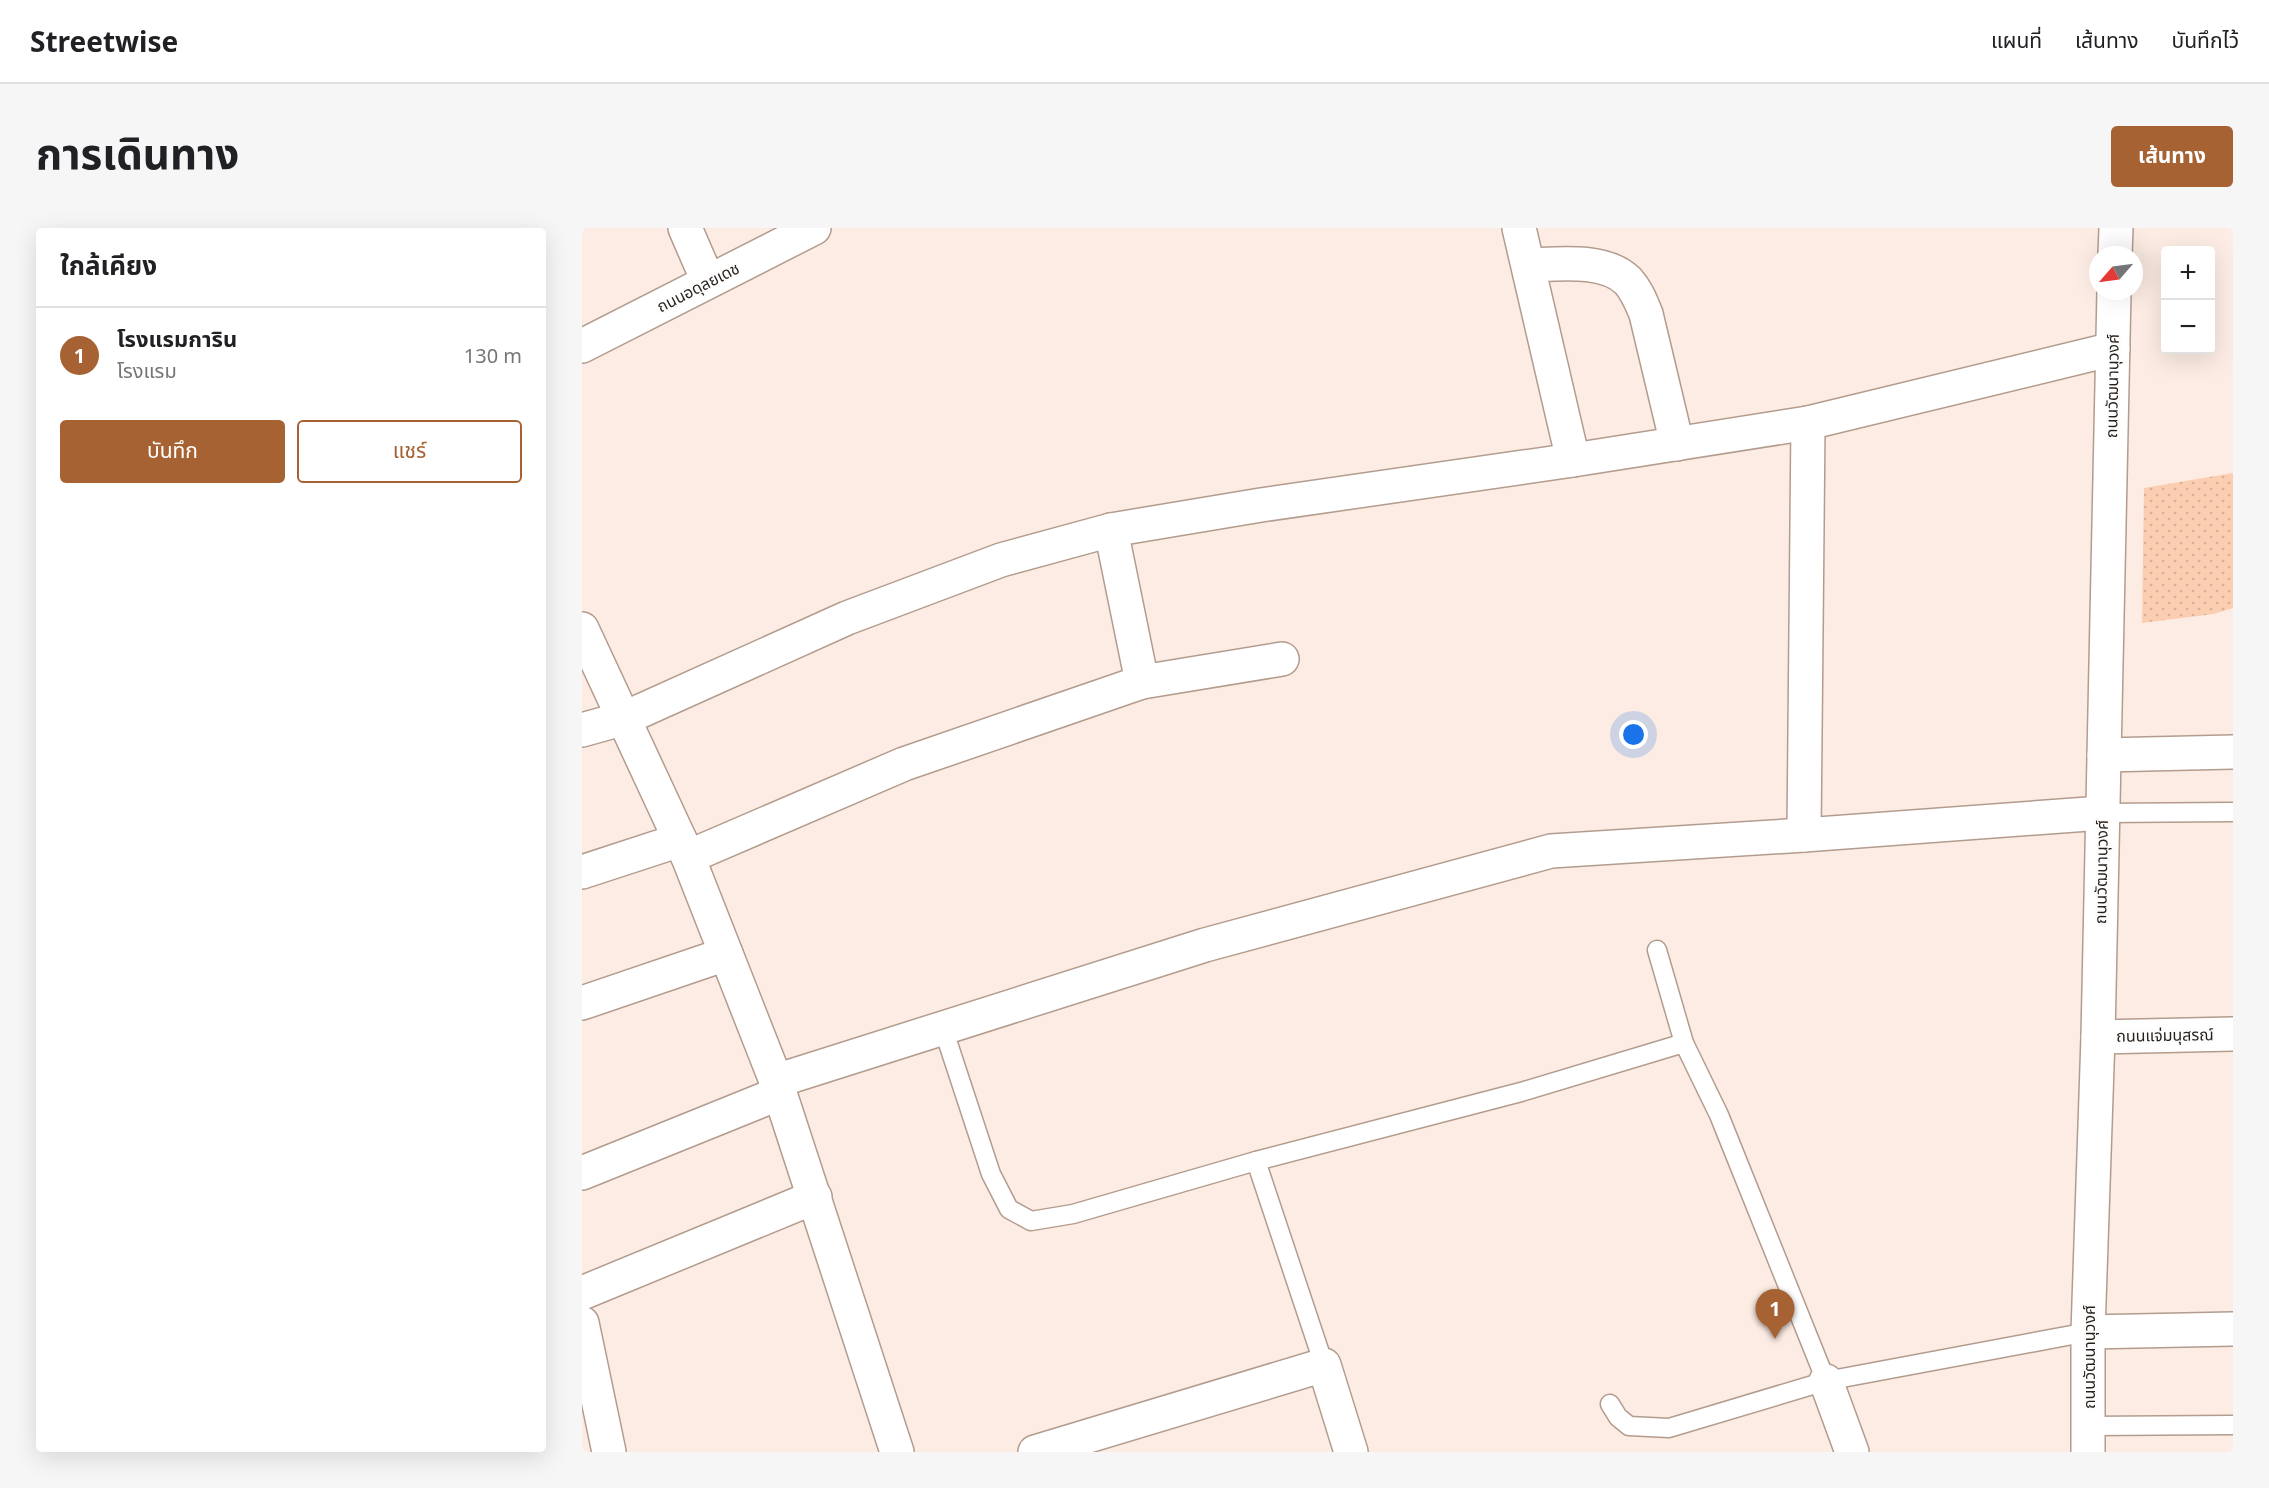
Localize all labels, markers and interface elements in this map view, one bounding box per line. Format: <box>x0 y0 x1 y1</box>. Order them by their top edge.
text: Streetwise <box>30 22 178 60</box>
text: แผนที่ <box>1991 26 2042 54</box>
text: เส้นทาง <box>2075 26 2139 54</box>
text: บันทึกไว้ <box>2172 26 2239 54</box>
text: การเดินทาง <box>36 124 239 181</box>
button: เส้นทาง <box>2111 126 2233 187</box>
north arrow <box>2089 246 2143 300</box>
map controls <box>2161 246 2215 354</box>
button: + <box>2161 246 2215 300</box>
text: ใกล้เคียง <box>60 247 157 283</box>
street label: ถนนอดุลยเดช <box>653 257 743 317</box>
button: − <box>2161 300 2215 354</box>
text: โรงแรมการิน <box>117 323 237 353</box>
street label: ถนนวัฒนานุวงศ์ <box>2100 334 2124 438</box>
text: 1 <box>74 342 85 369</box>
text: 130 m <box>464 342 522 369</box>
text: โรงแรม <box>117 357 177 384</box>
button: บันทึก <box>60 420 285 483</box>
button: แชร์ <box>297 420 522 483</box>
your location <box>1619 720 1648 749</box>
street label: ถนนวัฒนานุวงศ์ <box>2089 820 2113 924</box>
street label: ถนนแจ่มนุสรณ์ <box>2116 1023 2214 1047</box>
pin: 1 <box>1756 1290 1794 1339</box>
street label: ถนนวัฒนานุวงศ์ <box>2078 1305 2100 1409</box>

